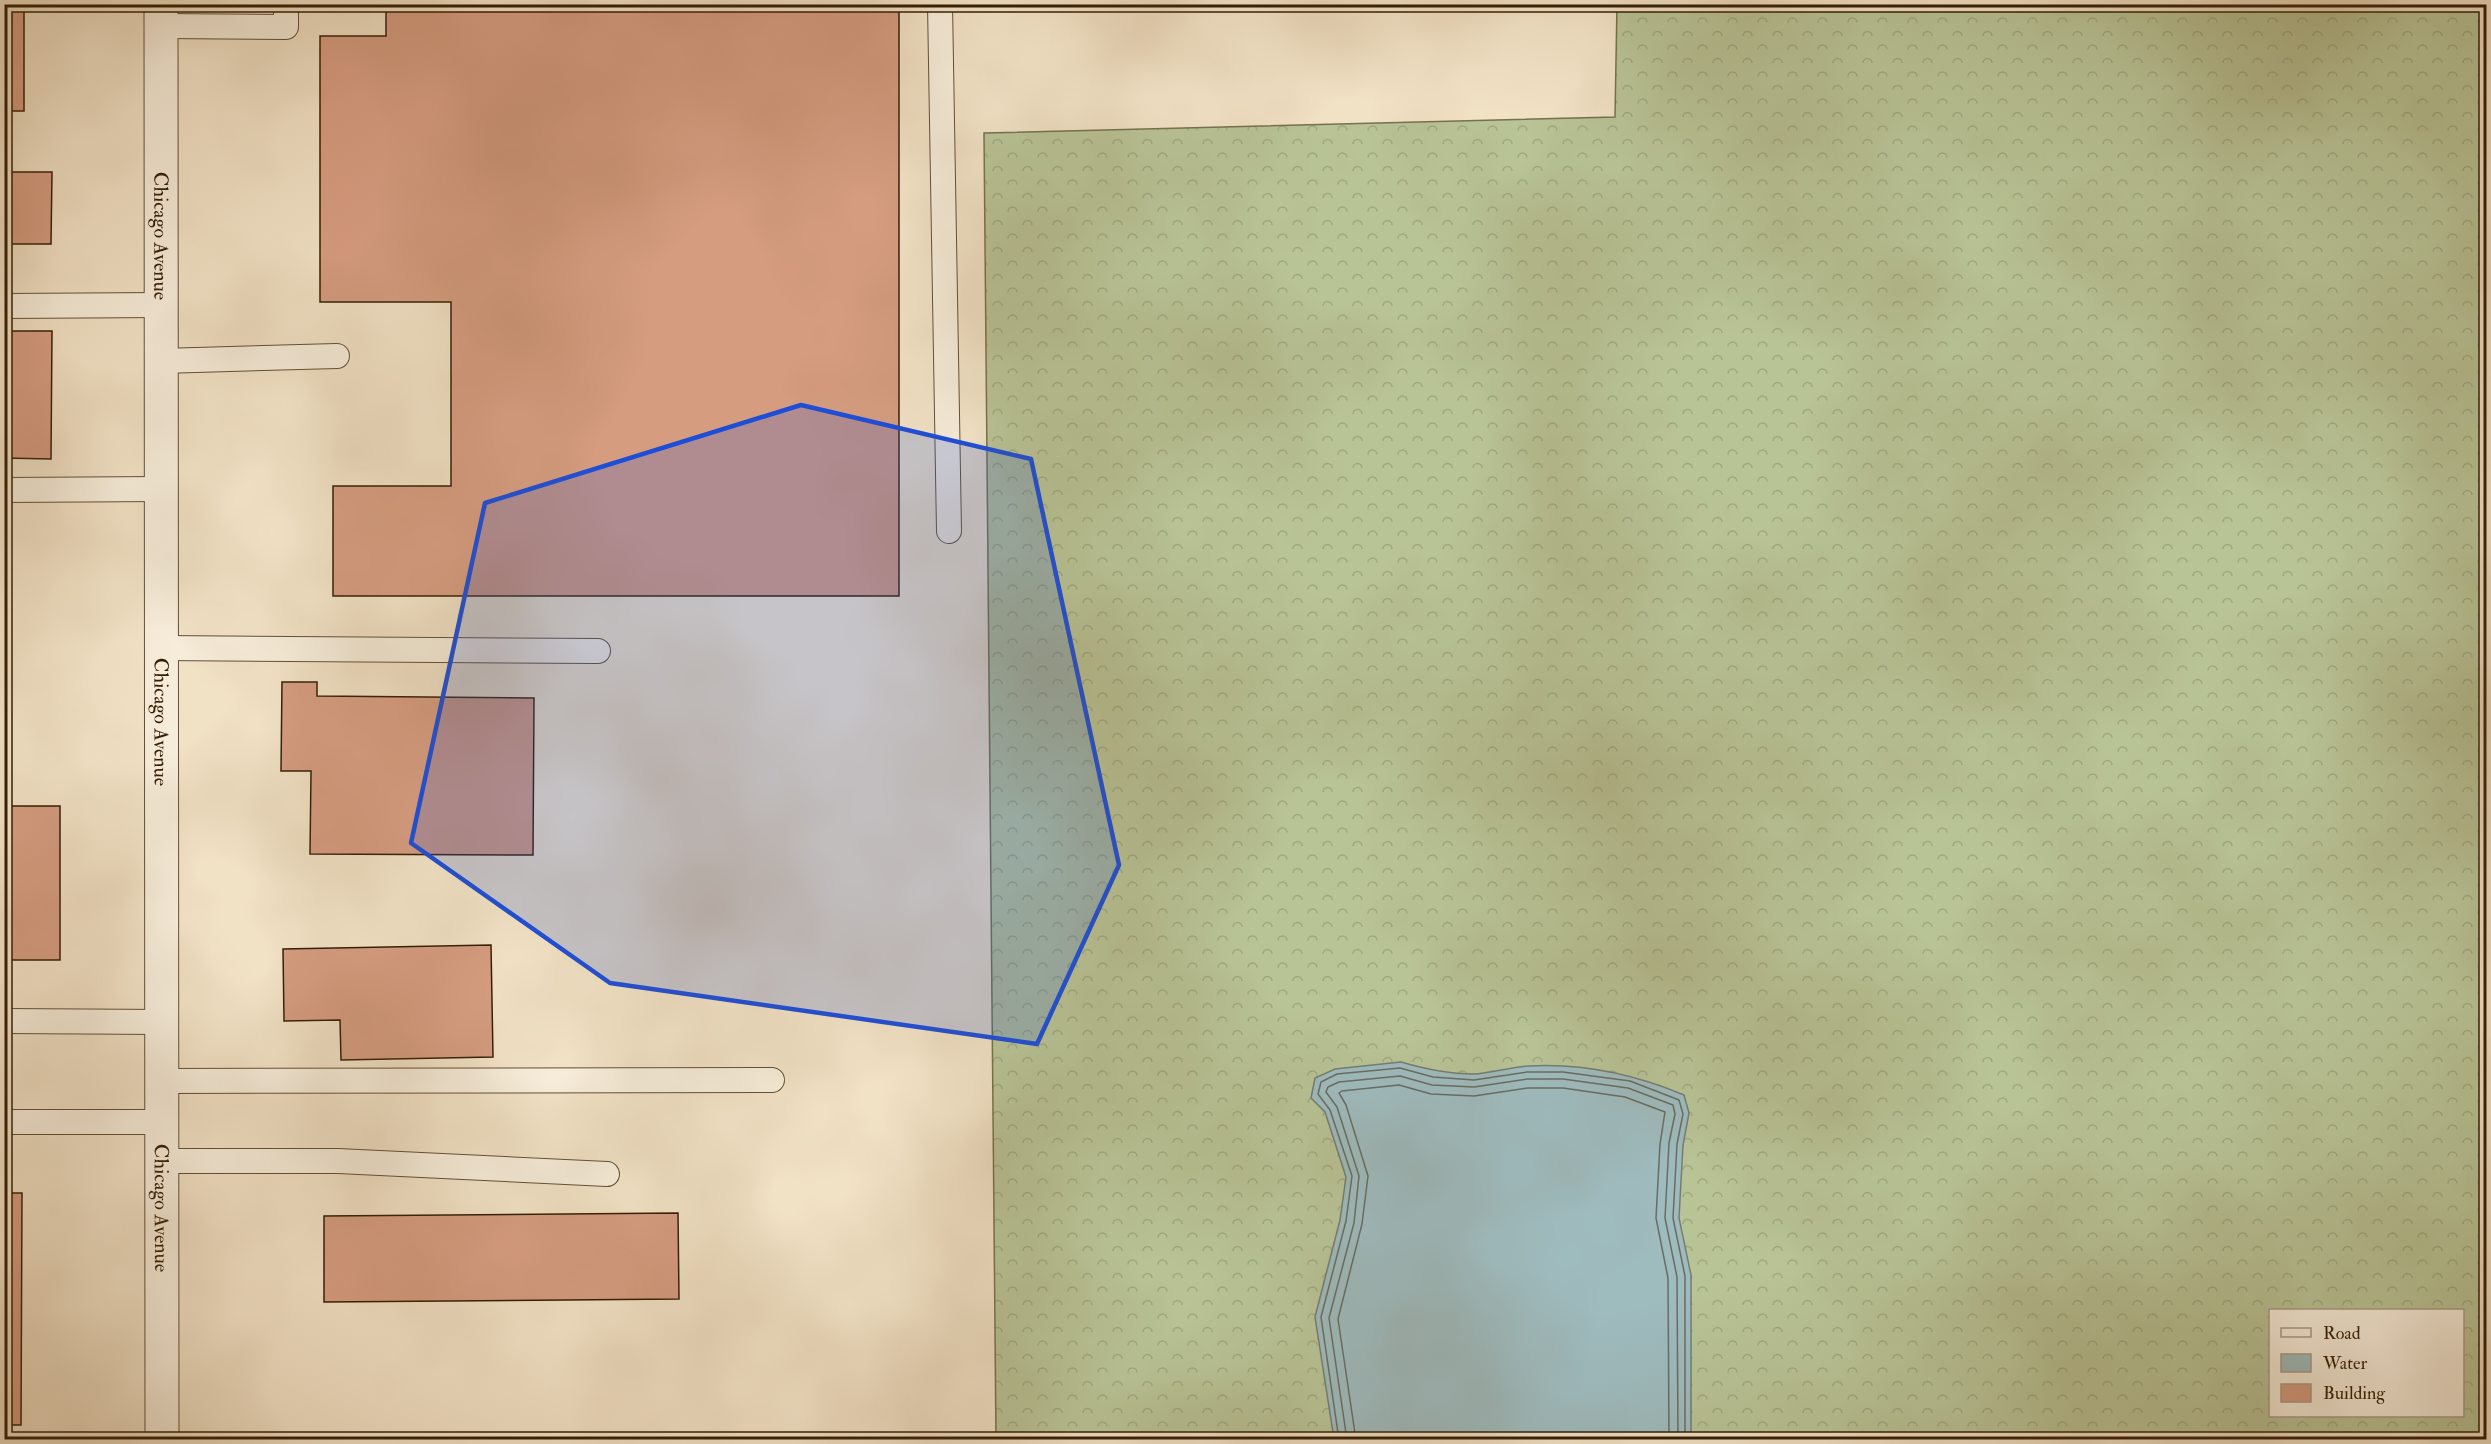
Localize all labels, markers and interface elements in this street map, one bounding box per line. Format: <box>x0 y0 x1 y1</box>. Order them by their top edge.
street label: Chicago Avenue <box>149 172 174 300</box>
street label: Chicago Avenue <box>149 658 174 786</box>
street label: Chicago Avenue <box>149 1144 174 1272</box>
legend <box>2269 1309 2464 1417</box>
text: Road <box>2323 1322 2361 1345</box>
text: Water <box>2322 1352 2367 1375</box>
text: Building <box>2323 1382 2386 1405</box>

